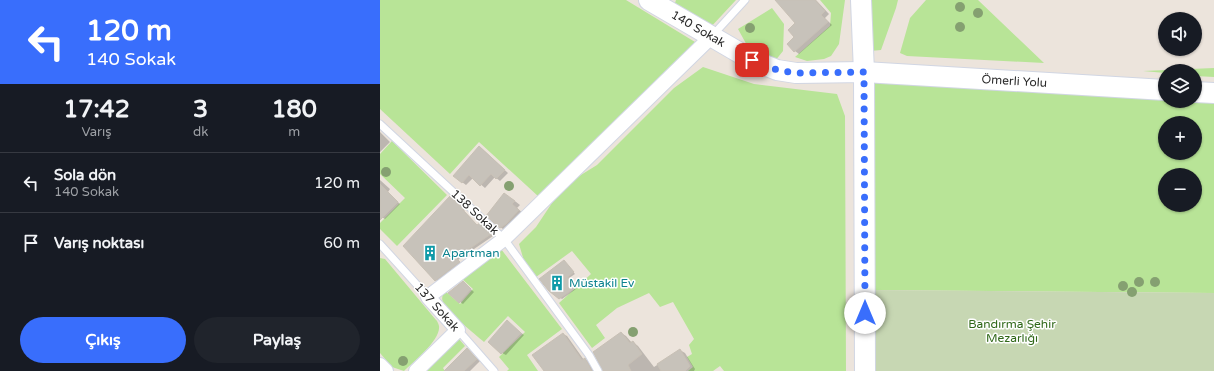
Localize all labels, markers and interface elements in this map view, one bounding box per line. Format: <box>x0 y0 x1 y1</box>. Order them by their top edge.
street label: 140 Sokak <box>669 7 728 50</box>
map controls <box>1158 12 1202 212</box>
button: sound <box>1158 12 1202 56</box>
text: 120 m <box>86 14 172 48</box>
icon: left <box>20 16 72 68</box>
pin <box>735 43 769 77</box>
text: 140 Sokak <box>86 48 176 70</box>
icon: arrive <box>741 49 763 71</box>
button: layers <box>1158 64 1202 108</box>
street label: Ömerli Yolu <box>981 72 1048 90</box>
text: 17:42 <box>63 95 130 124</box>
text: 3 <box>193 95 208 124</box>
text: 180 <box>272 95 317 124</box>
button: + <box>1158 116 1202 160</box>
text: Varış <box>81 124 112 140</box>
text: dk <box>193 124 208 140</box>
text: m <box>288 124 300 140</box>
text: Sola dön <box>54 166 116 184</box>
button: − <box>1158 168 1202 212</box>
icon: left <box>20 172 42 194</box>
text: 120 m <box>314 174 360 192</box>
text: 140 Sokak <box>54 184 119 200</box>
street label: 138 Sokak <box>448 186 502 238</box>
icon: arrive <box>20 232 42 254</box>
text: Varış noktası <box>54 234 144 252</box>
text: 60 m <box>323 234 360 252</box>
building icon: Apartman <box>421 244 439 262</box>
place label: Apartman <box>442 246 499 260</box>
building icon: Müstakil Ev <box>548 274 566 292</box>
place label: Müstakil Ev <box>569 276 635 290</box>
street label: 137 Sokak <box>412 280 463 334</box>
position arrow <box>844 292 886 334</box>
button: Çıkış <box>20 317 186 363</box>
button: Paylaş <box>194 317 360 363</box>
park label: Bandırma Şehir Mezarlığı <box>968 317 1056 345</box>

